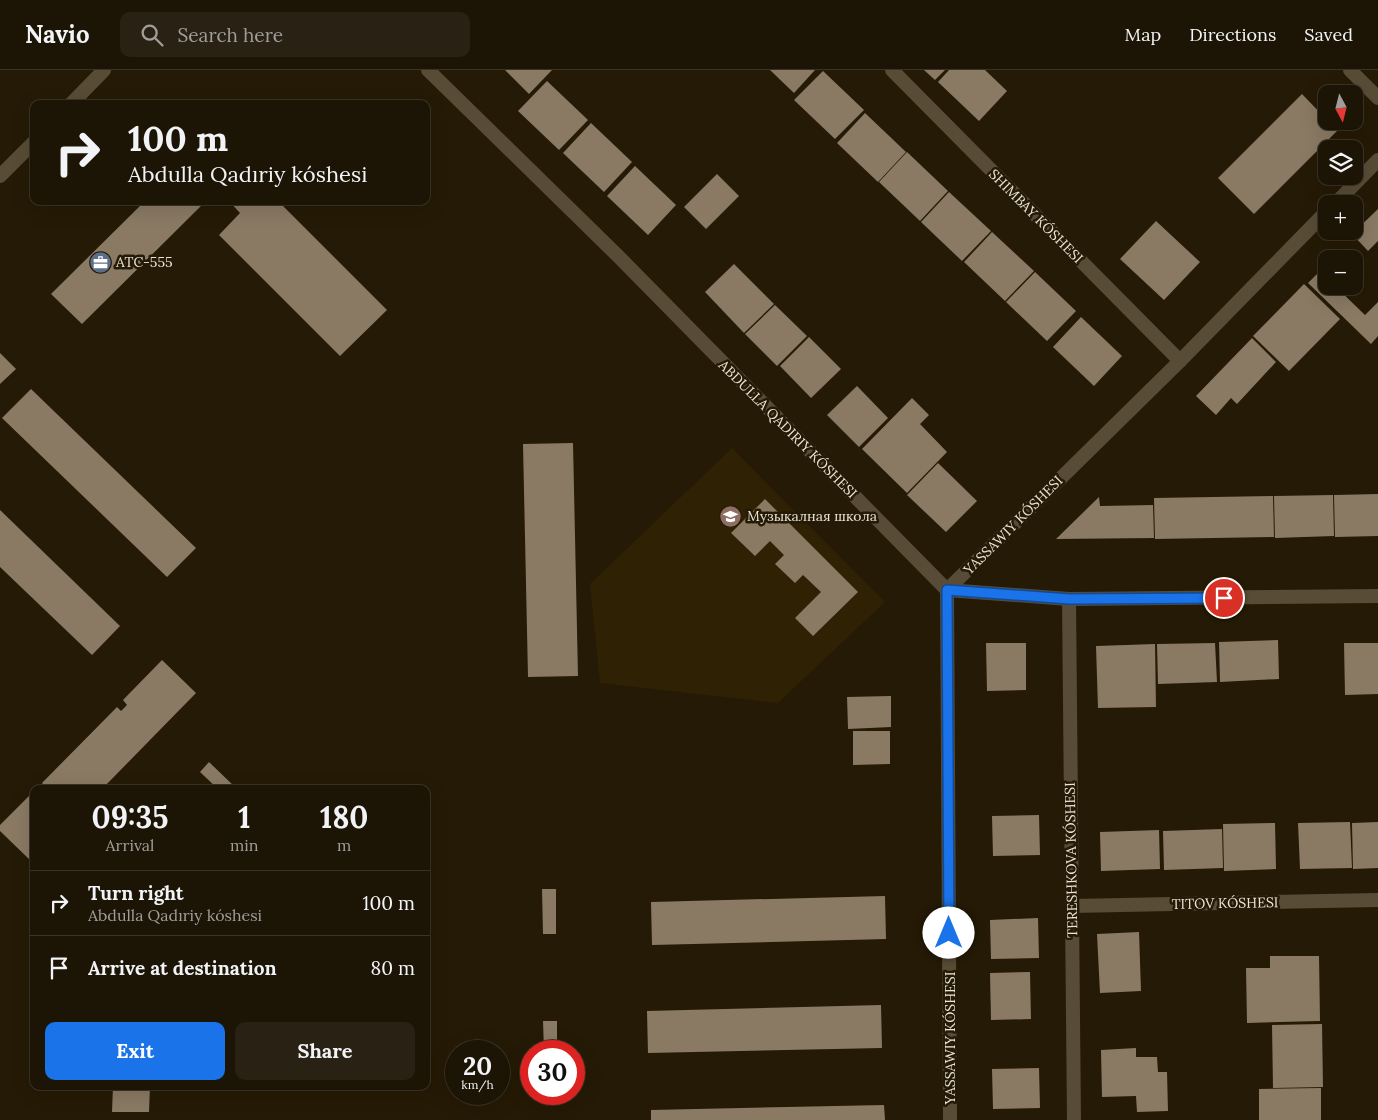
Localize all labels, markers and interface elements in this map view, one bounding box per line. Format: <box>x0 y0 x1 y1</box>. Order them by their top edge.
search box <box>120 12 470 57</box>
text: Navio <box>25 19 90 50</box>
icon: search <box>138 21 166 49</box>
text: Search here <box>178 23 283 47</box>
text: Map <box>1125 23 1161 46</box>
text: Directions <box>1189 23 1276 46</box>
text: Saved <box>1304 23 1353 46</box>
north arrow <box>1318 85 1362 130</box>
map controls <box>1318 85 1363 295</box>
text: 100 m <box>128 116 228 161</box>
icon: right <box>45 120 110 185</box>
button: layers <box>1318 140 1363 185</box>
text: Abdulla Qadıriy kóshesi <box>128 160 367 188</box>
street label: SHIMBAY KÓSHESI <box>985 165 1087 267</box>
button: + <box>1318 195 1363 240</box>
office icon: АТС-555 <box>88 250 112 274</box>
button: − <box>1318 250 1363 295</box>
place label: АТС-555 <box>115 253 173 271</box>
street label: ABDULLA QADIRIY KÓSHESI <box>714 355 861 502</box>
street label: YASSAWIY KÓSHESI <box>959 472 1066 579</box>
school or university icon: Музыкалная школа <box>719 504 743 528</box>
place label: Музыкалная школа <box>747 507 877 525</box>
pin <box>1203 577 1245 619</box>
icon: arrive <box>1210 584 1238 612</box>
street label: TERESHKOVA KÓSHESI <box>1061 782 1081 938</box>
text: 09:35 <box>92 798 168 836</box>
text: 1 <box>238 798 250 836</box>
text: 180 <box>320 798 368 836</box>
text: Arrival <box>106 835 154 855</box>
text: min <box>230 835 258 855</box>
text: m <box>337 835 351 855</box>
text: Turn right <box>88 881 184 905</box>
icon: right <box>45 889 73 917</box>
text: 100 m <box>363 891 415 915</box>
street label: TITOV KÓSHESI <box>1171 893 1279 913</box>
text: Abdulla Qadıriy kóshesi <box>88 905 262 925</box>
position arrow <box>922 906 974 958</box>
icon: arrive <box>45 954 73 982</box>
text: Arrive at destination <box>88 956 277 980</box>
text: 80 m <box>371 956 415 980</box>
street label: YASSAWIY KÓSHESI <box>941 972 959 1105</box>
button: Exit <box>45 1022 225 1080</box>
button: Share <box>235 1022 415 1080</box>
speed limit sign: 30 <box>520 1040 585 1105</box>
text: 20 <box>463 1050 492 1082</box>
text: km/h <box>461 1077 494 1092</box>

